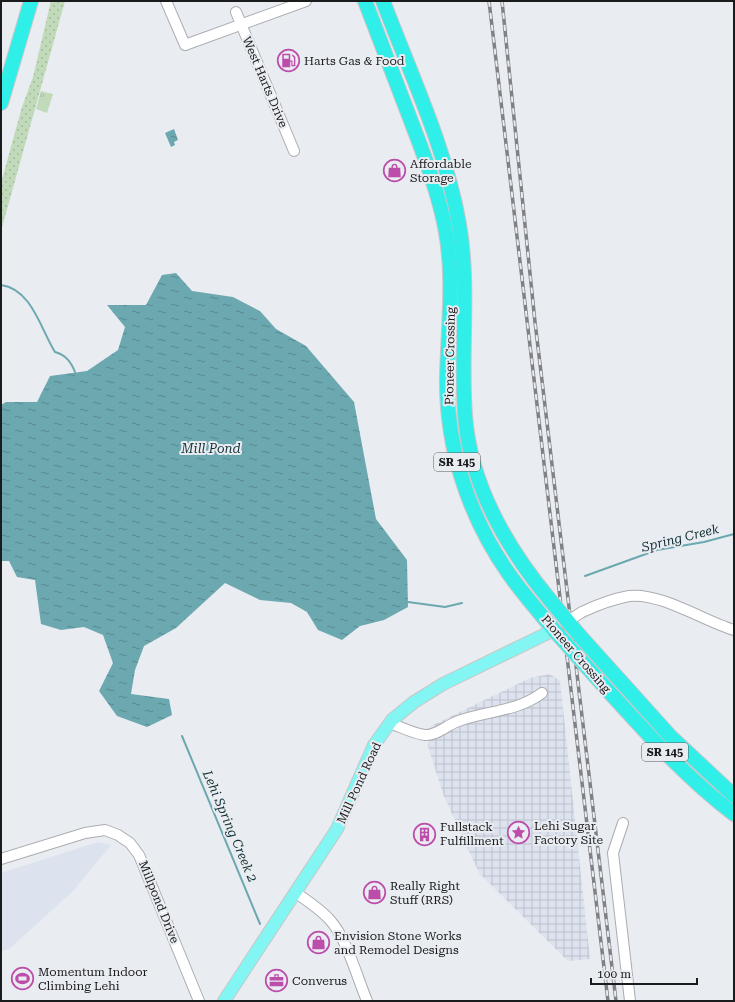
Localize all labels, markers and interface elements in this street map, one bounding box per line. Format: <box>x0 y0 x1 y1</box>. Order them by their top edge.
street label: West Harts Drive <box>240 34 291 130</box>
fuel station icon: Harts Gas & Food <box>276 48 302 74</box>
place label: Harts Gas & Food <box>304 54 405 68</box>
place label: Affordable Storage <box>410 157 472 185</box>
shop icon: Affordable Storage <box>382 158 408 184</box>
street label: Pioneer Crossing <box>442 306 458 405</box>
water label: Mill Pond <box>180 441 241 456</box>
road number: SR 145 <box>434 453 480 471</box>
water label: Spring Creek <box>639 521 721 555</box>
street label: Pioneer Crossing <box>538 612 614 696</box>
street label: Mill Pond Road <box>334 740 384 826</box>
road number: SR 145 <box>642 743 688 761</box>
water label: Lehi Spring Creek 2 <box>199 767 260 884</box>
place label: Lehi Sugar Factory Site <box>534 819 603 847</box>
place label: Fullstack Fulfillment <box>440 820 504 848</box>
place icon: Lehi Sugar Factory Site <box>506 820 532 846</box>
building icon: Fullstack Fulfillment <box>412 821 438 847</box>
street label: Millpond Drive <box>136 859 182 946</box>
place label: Really Right Stuff (RRS) <box>390 879 460 907</box>
shop icon: Really Right Stuff (RRS) <box>361 880 387 906</box>
place label: Envision Stone Works and Remodel Designs <box>334 929 462 957</box>
shop icon: Envision Stone Works and Remodel Designs <box>305 930 331 956</box>
scale bar <box>591 960 697 986</box>
place label: Momentum Indoor Climbing Lehi <box>38 965 148 993</box>
sports icon: Momentum Indoor Climbing Lehi <box>9 966 35 992</box>
text: 100 m <box>597 967 631 981</box>
office icon: Converus <box>264 968 290 994</box>
place label: Converus <box>292 974 347 988</box>

